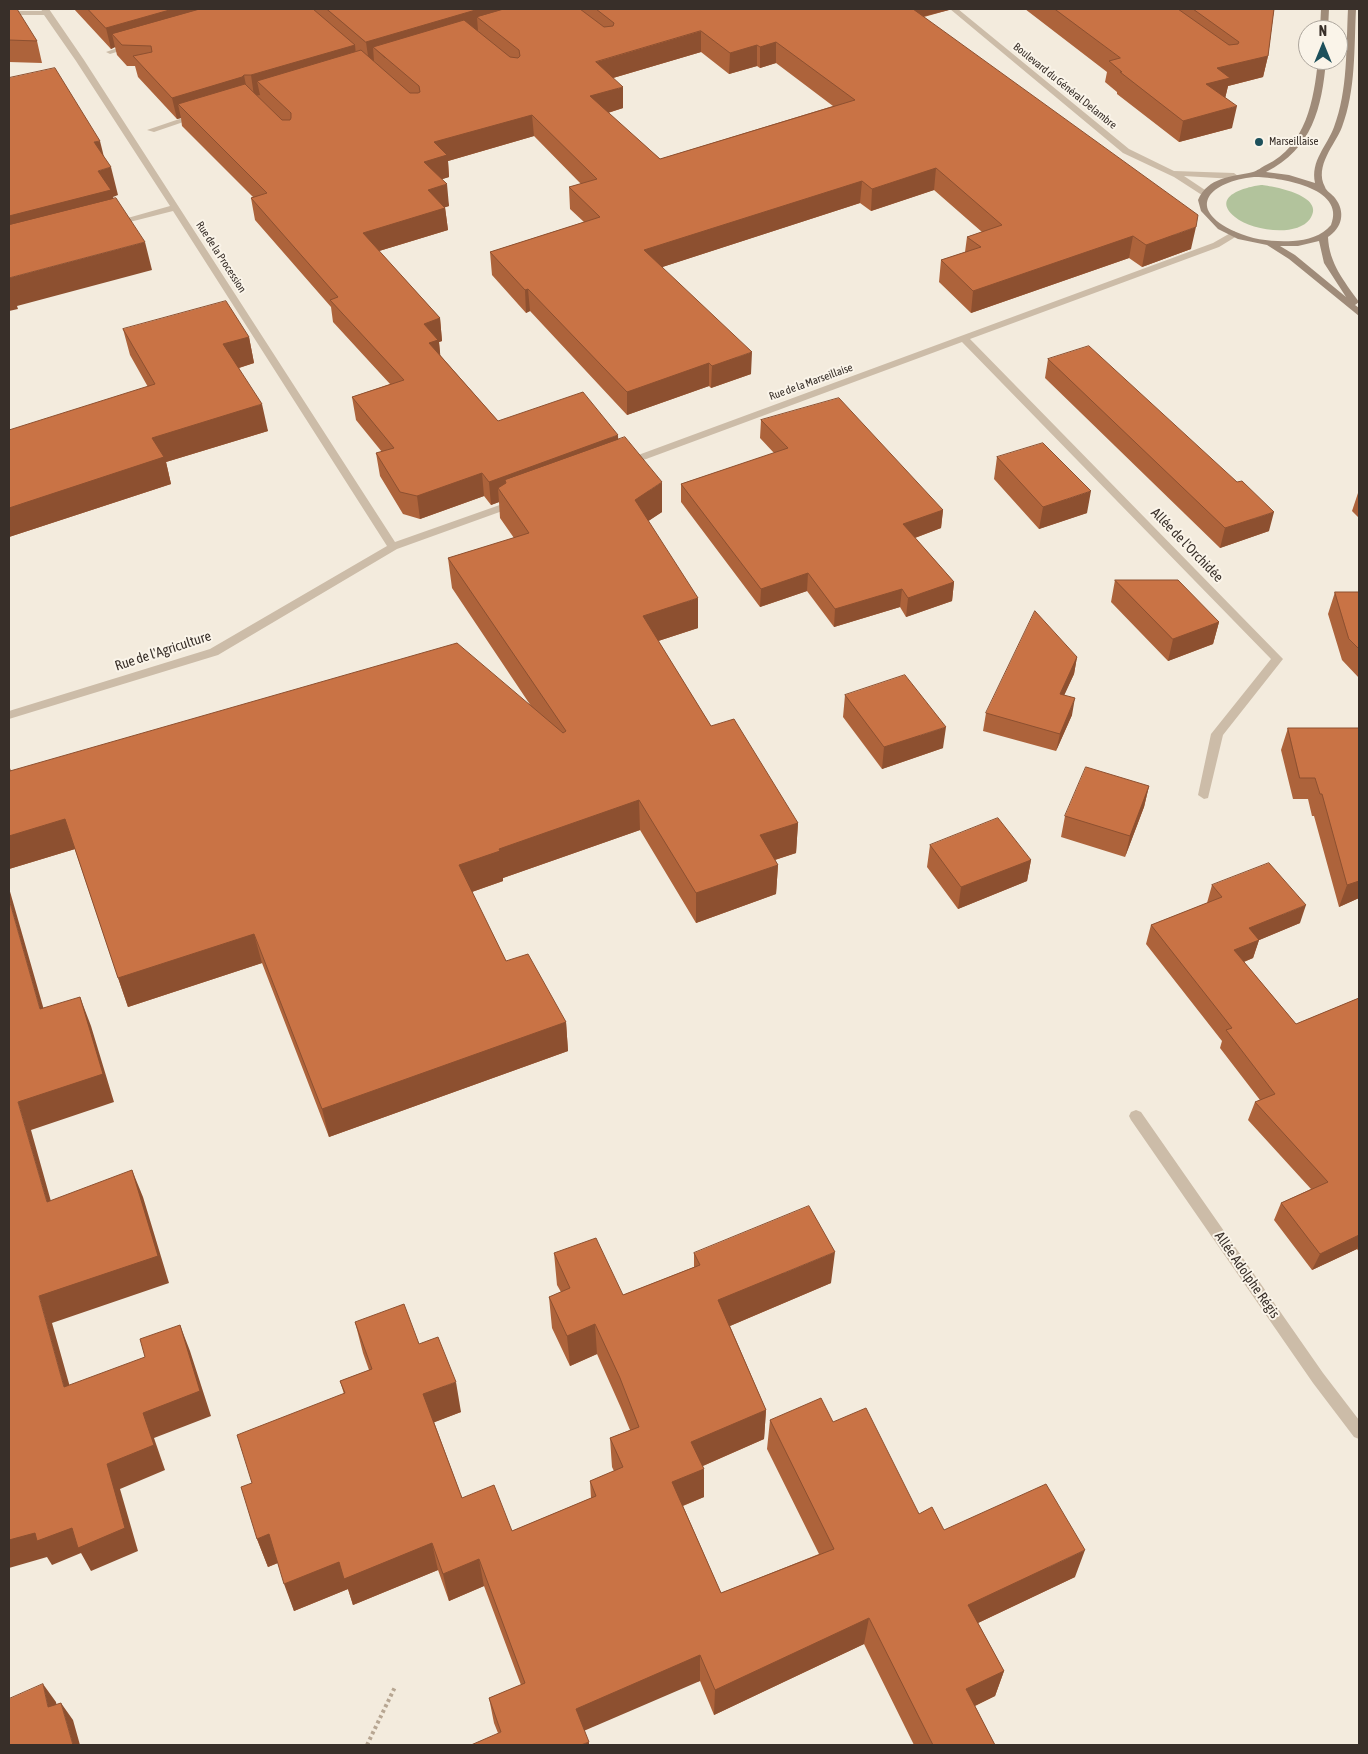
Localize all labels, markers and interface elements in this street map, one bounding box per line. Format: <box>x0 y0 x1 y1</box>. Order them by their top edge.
north arrow <box>1298 20 1348 70</box>
text: N <box>1319 23 1327 39</box>
street label: Boulevard du Général Delambre <box>1011 40 1119 132</box>
place label: Marseillaise <box>1269 135 1318 149</box>
marker: Marseillaise <box>1253 136 1265 148</box>
street label: Rue de la Procession <box>193 219 249 295</box>
street label: Rue de la Marseillaise <box>767 361 855 403</box>
street label: Allée de l'Orchidée <box>1147 504 1227 586</box>
street label: Rue de l'Agriculture <box>113 628 213 674</box>
street label: Allée Adolphe Régis <box>1211 1229 1283 1321</box>

